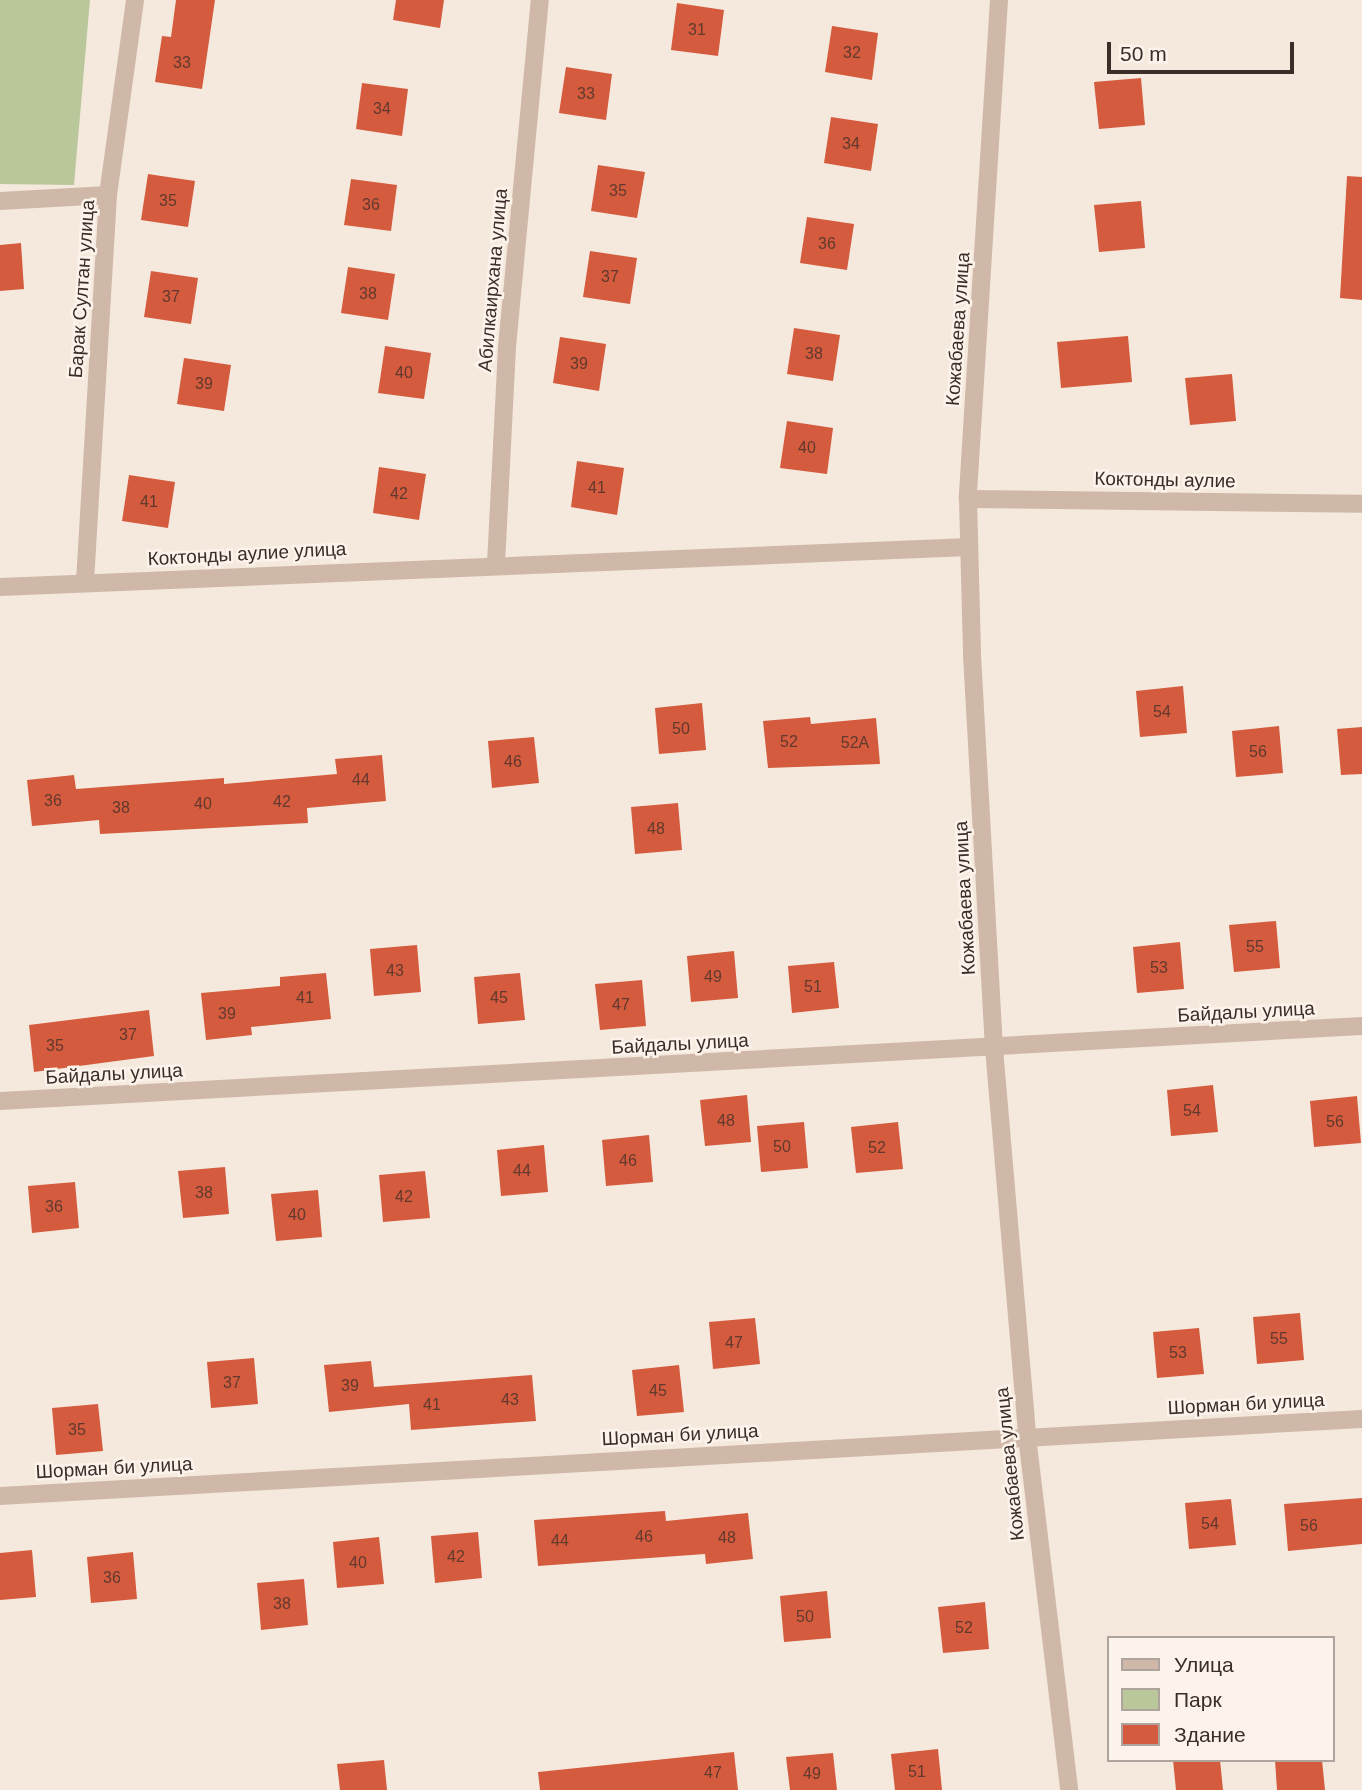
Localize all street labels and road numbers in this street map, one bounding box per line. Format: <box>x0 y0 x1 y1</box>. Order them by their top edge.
street label: Абилкаирхана улица <box>474 187 512 373</box>
street label: Барак Султан улица <box>64 199 100 379</box>
street label: Кожабаева улица <box>941 251 975 407</box>
street label: Коктонды аулие <box>1094 467 1236 493</box>
street label: Коктонды аулие улица <box>147 537 347 571</box>
street label: Кожабаева улица <box>950 820 980 976</box>
street label: Байдалы улица <box>1177 997 1315 1027</box>
street label: Байдалы улица <box>611 1029 749 1059</box>
street label: Байдалы улица <box>45 1059 183 1089</box>
street label: Кожабаева улица <box>991 1386 1029 1542</box>
street label: Шорман би улица <box>1167 1389 1325 1419</box>
street label: Шорман би улица <box>601 1420 759 1450</box>
street label: Шорман би улица <box>35 1453 193 1483</box>

